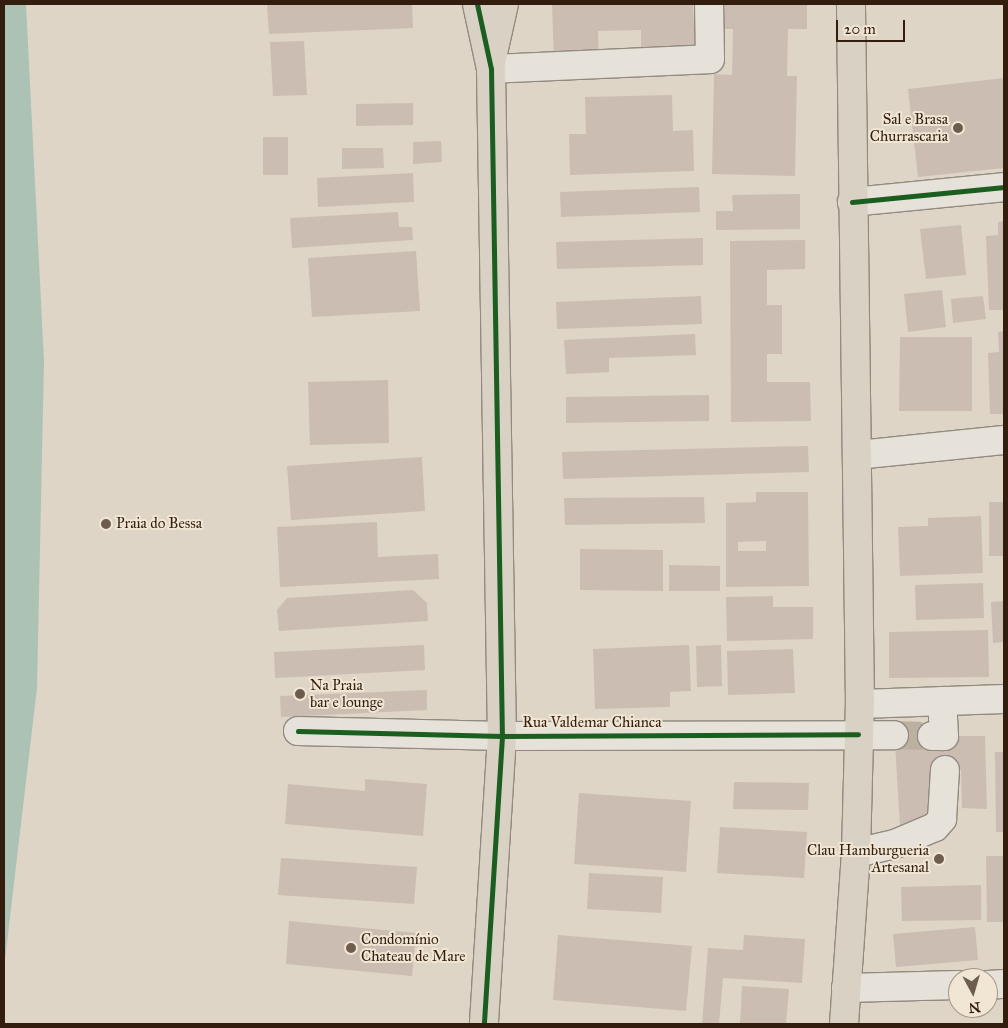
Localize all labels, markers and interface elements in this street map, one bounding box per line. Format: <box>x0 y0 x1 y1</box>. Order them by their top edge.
scale bar <box>838 10 907 42</box>
text: 20 m <box>844 20 876 38</box>
place label: Sal e Brasa Churrascaria <box>870 110 948 145</box>
marker: Sal e Brasa Churrascaria <box>952 122 964 134</box>
place label: Praia do Bessa <box>116 515 202 533</box>
marker: Praia do Bessa <box>100 518 112 530</box>
place label: Na Praia bar e lounge <box>310 676 383 711</box>
marker: Na Praia bar e lounge <box>294 688 306 700</box>
street label: Rua Valdemar Chianca <box>523 714 661 732</box>
place label: Clau Hamburgueria Artesanal <box>807 841 929 876</box>
marker: Clau Hamburgueria Artesanal <box>933 853 945 865</box>
place label: Condomínio Chateau de Mare <box>361 930 466 965</box>
marker: Condomínio Chateau de Mare <box>345 942 357 954</box>
north arrow <box>948 968 998 1018</box>
text: N <box>968 998 981 1016</box>

